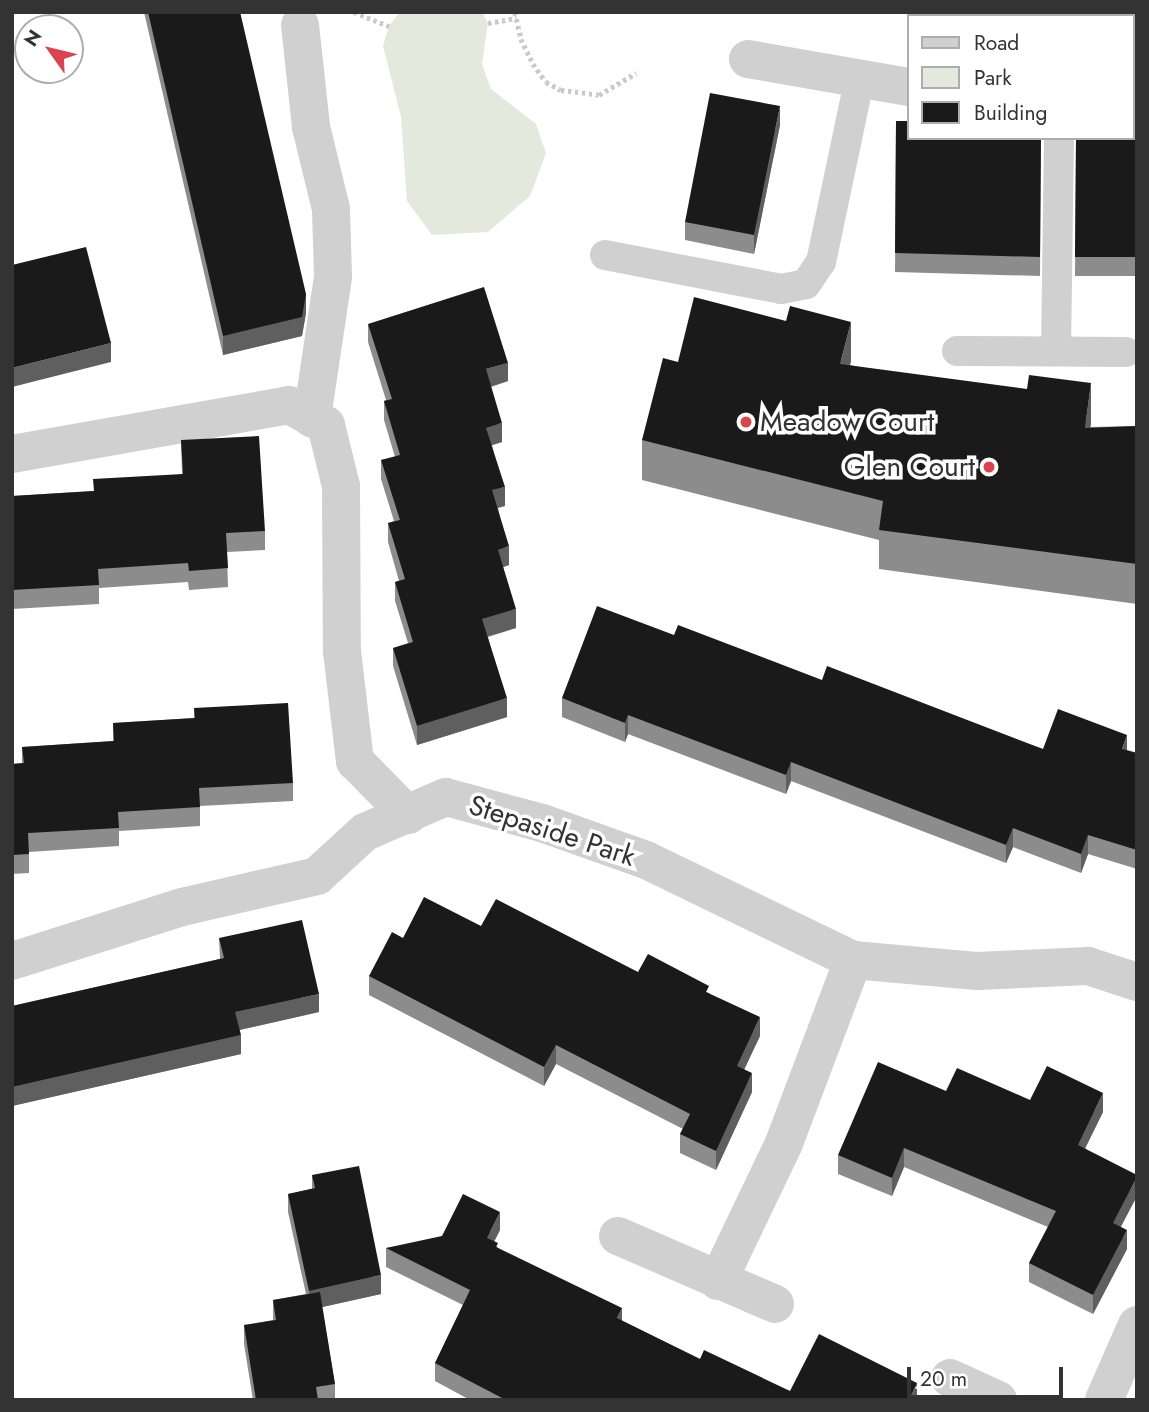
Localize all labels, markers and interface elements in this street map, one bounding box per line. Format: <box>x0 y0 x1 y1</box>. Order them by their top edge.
north arrow <box>14 14 84 84</box>
legend <box>908 14 1135 140</box>
text: N <box>17 24 48 52</box>
text: Road <box>974 28 1019 58</box>
text: Park <box>974 63 1011 93</box>
text: Building <box>974 98 1047 128</box>
place label: Meadow Court <box>760 405 934 439</box>
marker: Meadow Court <box>738 414 754 430</box>
place label: Glen Court <box>844 450 975 484</box>
marker: Glen Court <box>981 459 997 475</box>
street label: Stepaside Park <box>464 788 640 874</box>
scale bar <box>911 1352 1067 1396</box>
text: 20 m <box>920 1364 967 1394</box>

